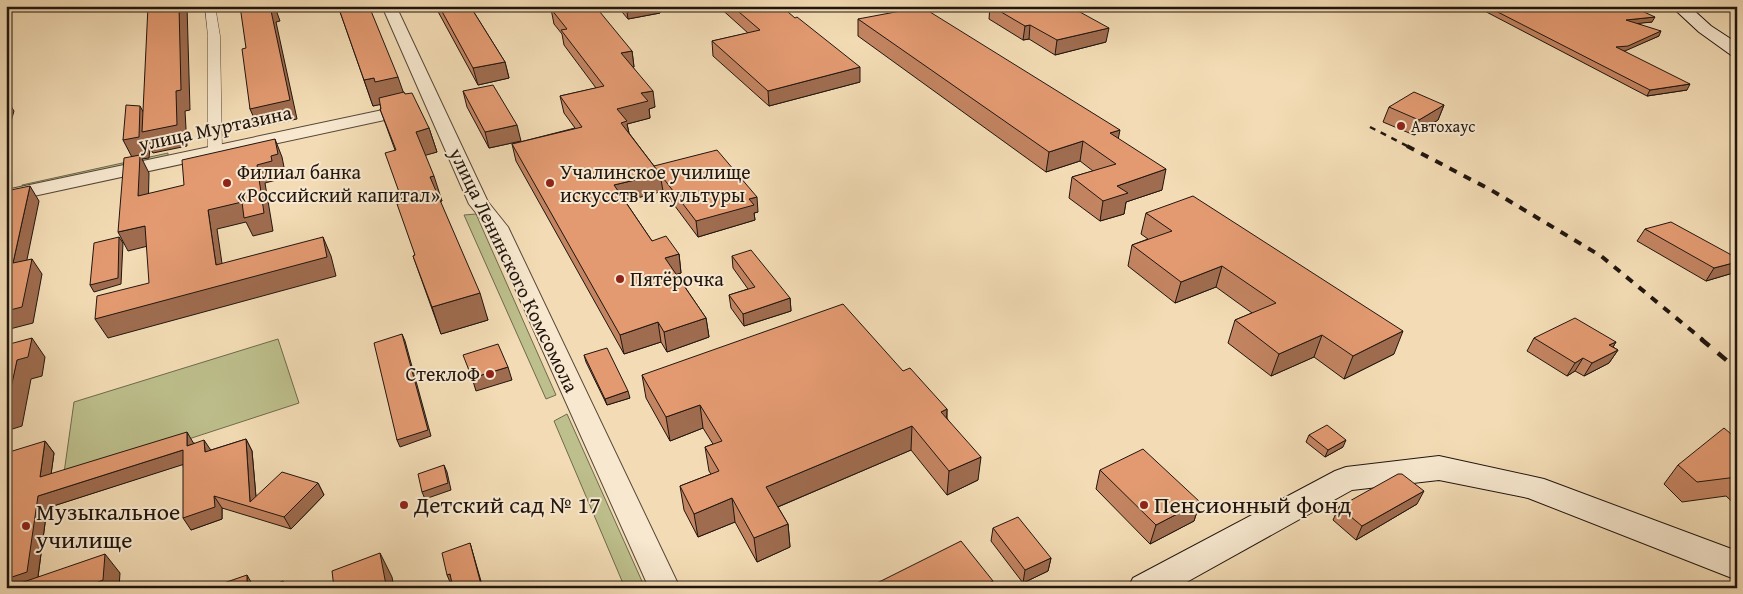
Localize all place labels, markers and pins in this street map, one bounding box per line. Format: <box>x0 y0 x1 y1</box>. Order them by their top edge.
place label: Автохаус <box>1411 114 1475 138</box>
marker: Автохаус <box>1395 120 1407 132</box>
place label: Филиал банка «Российский капитал» <box>237 157 440 209</box>
place label: Учалинское училище искусств и культуры <box>560 157 751 209</box>
marker: Филиал банка «Российский капитал» <box>221 177 233 189</box>
marker: Учалинское училище искусств и культуры <box>544 177 556 189</box>
place label: Пятёрочка <box>630 264 724 293</box>
marker: Пятёрочка <box>614 273 626 285</box>
place label: СтеклоФ <box>405 359 480 388</box>
marker: СтеклоФ <box>484 368 496 380</box>
place label: Детский сад № 17 <box>413 487 601 522</box>
place label: Пенсионный фонд <box>1154 487 1351 522</box>
place label: Музыкальное училище <box>35 494 180 557</box>
marker: Детский сад № 17 <box>398 499 410 511</box>
marker: Пенсионный фонд <box>1138 499 1150 511</box>
marker: Музыкальное училище <box>20 520 32 532</box>

